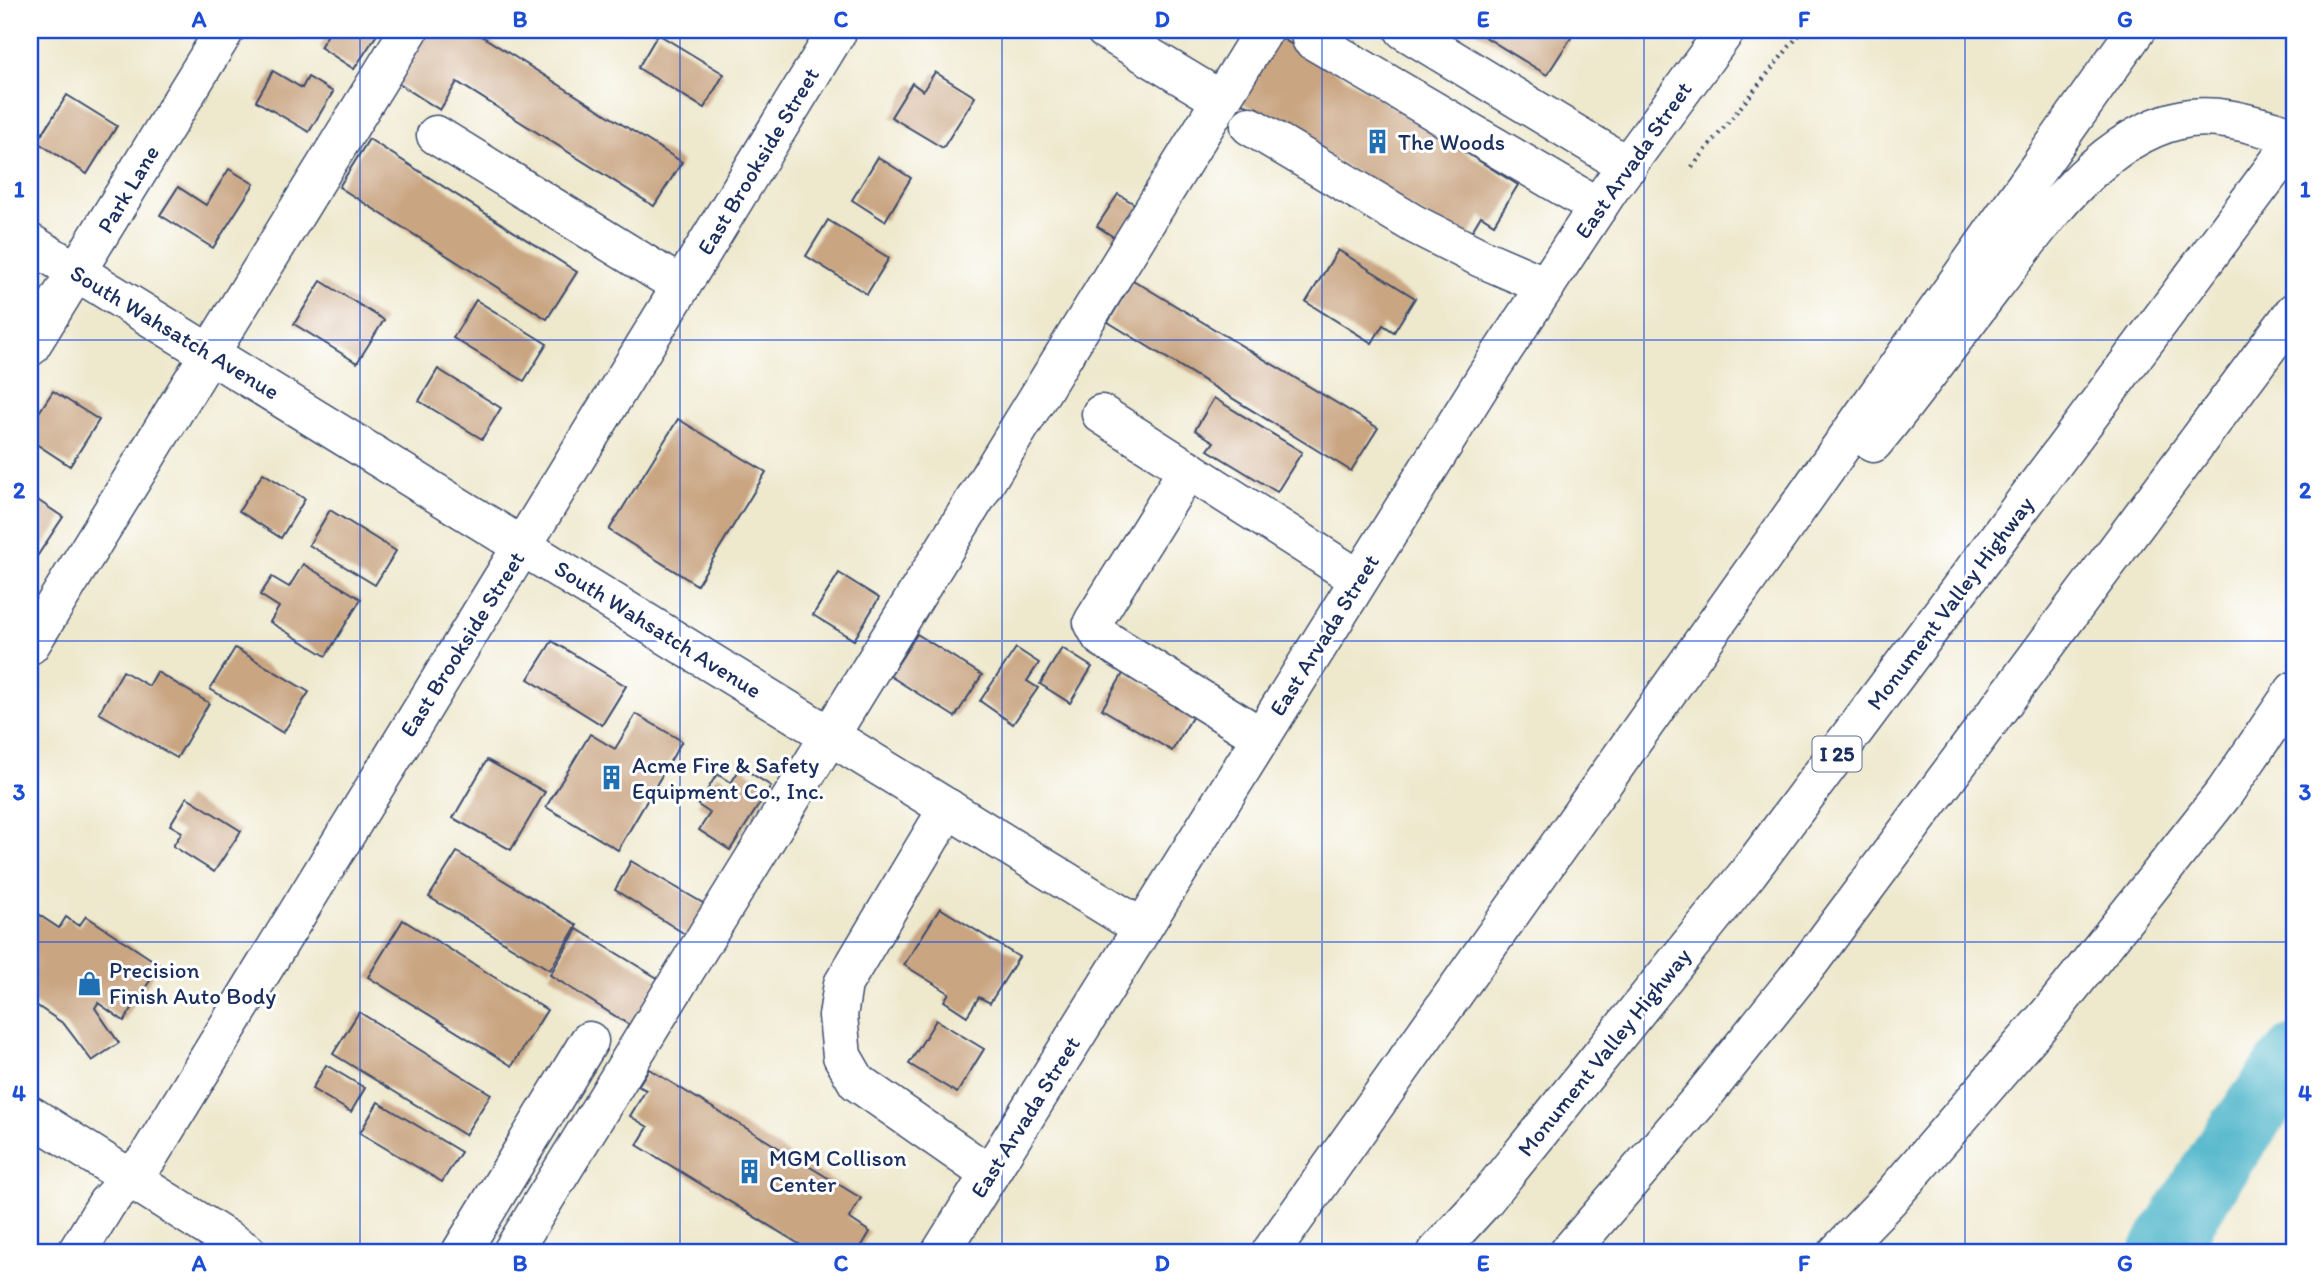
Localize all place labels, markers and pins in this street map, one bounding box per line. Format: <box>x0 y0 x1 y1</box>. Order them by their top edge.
building icon: The Woods <box>1364 128 1392 156</box>
place label: The Woods <box>1398 128 1505 156</box>
place label: Acme Fire & Safety Equipment Co., Inc. <box>632 751 824 805</box>
building icon: Acme Fire & Safety Equipment Co., Inc. <box>598 764 626 792</box>
place label: Precision Finish Auto Body <box>109 956 276 1010</box>
shop icon: Precision Finish Auto Body <box>75 969 103 997</box>
place label: MGM Collison Center <box>769 1144 907 1198</box>
building icon: MGM Collison Center <box>735 1157 763 1185</box>

